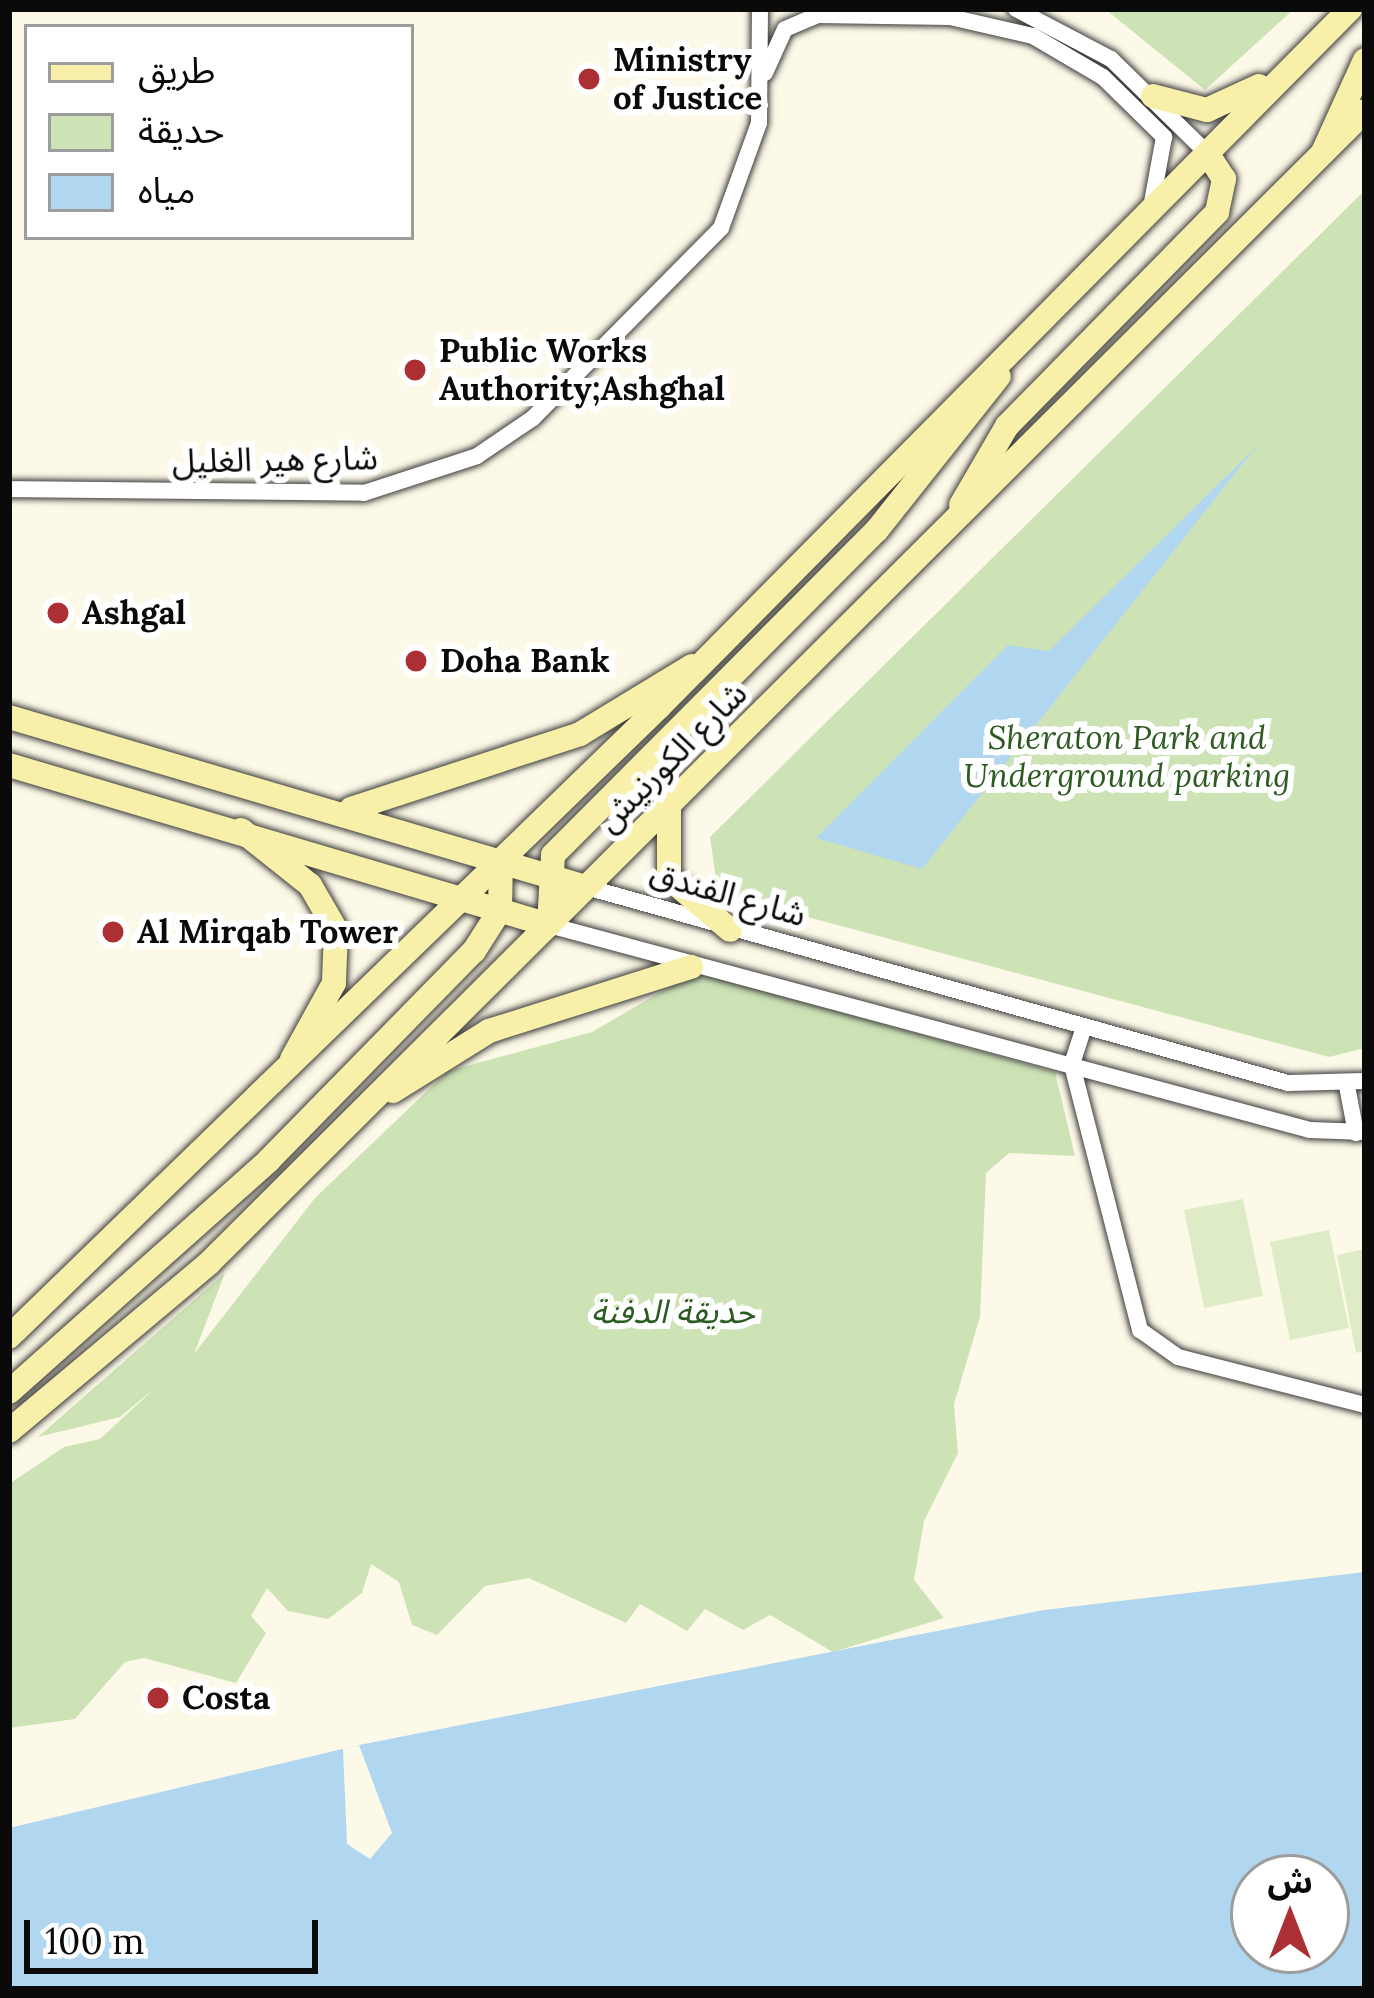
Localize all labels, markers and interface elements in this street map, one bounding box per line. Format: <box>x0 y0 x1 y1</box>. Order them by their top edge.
legend <box>24 24 414 240</box>
place label: Ministry of Justice <box>613 40 762 118</box>
text: طريق <box>138 47 215 93</box>
marker: Ministry of Justice <box>576 66 602 92</box>
text: حديقة <box>138 107 224 153</box>
text: مياه <box>138 167 195 213</box>
place label: Public Works Authority;Ashghal <box>439 331 725 409</box>
marker: Public Works Authority;Ashghal <box>402 357 428 383</box>
street label: شارع هير الغليل <box>172 438 378 482</box>
place label: Ashgal <box>82 593 186 633</box>
marker: Ashgal <box>45 600 71 626</box>
place label: Doha Bank <box>440 641 610 681</box>
marker: Doha Bank <box>403 648 429 674</box>
street label: شارع الكورنيش <box>589 674 755 840</box>
park label: Sheraton Park and Underground parking <box>964 718 1290 796</box>
street label: شارع الفندق <box>646 853 810 935</box>
place label: Al Mirqab Tower <box>137 912 398 952</box>
marker: Al Mirqab Tower <box>100 919 126 945</box>
park label: حديقة الدفنة <box>591 1292 755 1332</box>
place label: Costa <box>182 1678 270 1718</box>
marker: Costa <box>145 1685 171 1711</box>
north arrow <box>1230 1854 1350 1974</box>
text: ش <box>1267 1860 1313 1902</box>
scale bar <box>30 1896 324 1970</box>
text: 100 m <box>45 1918 144 1964</box>

